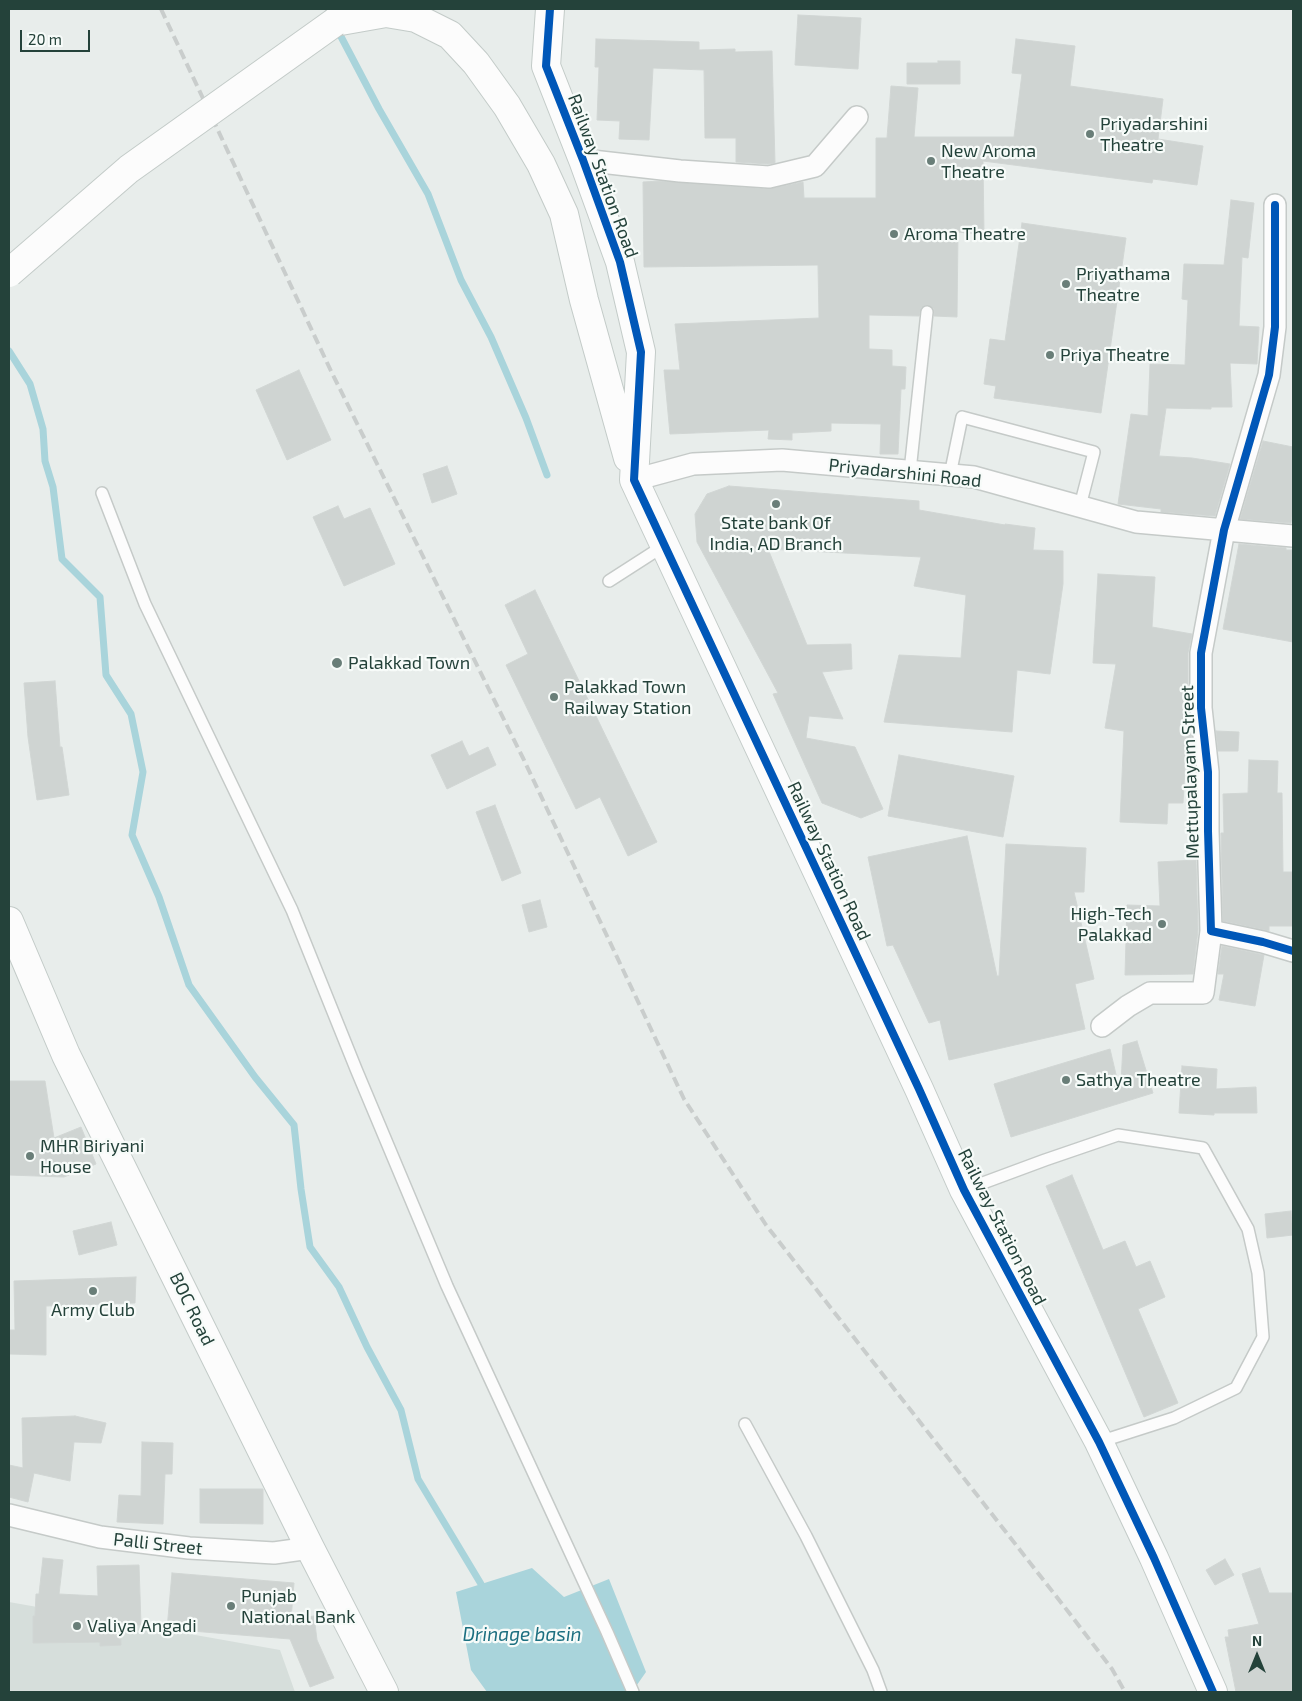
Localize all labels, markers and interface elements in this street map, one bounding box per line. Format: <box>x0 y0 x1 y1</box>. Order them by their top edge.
scale bar <box>22 20 92 52</box>
text: 20 m <box>28 30 62 48</box>
street label: Railway Station Road <box>563 91 643 261</box>
place label: Priyadarshini Theatre <box>1100 113 1208 156</box>
marker: Priyadarshini Theatre <box>1084 128 1096 140</box>
place label: New Aroma Theatre <box>941 140 1036 182</box>
marker: New Aroma Theatre <box>925 155 937 167</box>
place label: Aroma Theatre <box>904 223 1026 245</box>
marker: Aroma Theatre <box>888 228 900 240</box>
place label: Priyathama Theatre <box>1076 263 1170 306</box>
marker: Priyathama Theatre <box>1060 278 1072 290</box>
place label: Priya Theatre <box>1060 344 1170 366</box>
marker: Priya Theatre <box>1044 349 1056 361</box>
street label: Priyadarshini Road <box>828 454 982 492</box>
marker: State bank Of India, AD Branch <box>770 498 782 510</box>
place label: State bank Of India, AD Branch <box>709 512 843 554</box>
place label: Palakkad Town <box>348 652 470 674</box>
marker: Palakkad Town <box>330 656 344 670</box>
place label: Palakkad Town Railway Station <box>564 676 691 719</box>
street label: Mettupalayam Street <box>1176 685 1204 859</box>
marker: Palakkad Town Railway Station <box>548 691 560 703</box>
street label: Railway Station Road <box>783 778 875 944</box>
place label: High-Tech Palakkad <box>1071 903 1152 946</box>
marker: High-Tech Palakkad <box>1156 918 1168 930</box>
place label: Sathya Theatre <box>1076 1069 1201 1091</box>
marker: Sathya Theatre <box>1060 1074 1072 1086</box>
place label: MHR Biriyani House <box>40 1135 144 1178</box>
street label: Railway Station Road <box>953 1145 1051 1309</box>
marker: MHR Biriyani House <box>24 1150 36 1162</box>
street label: BOC Road <box>165 1269 219 1349</box>
marker: Army Club <box>87 1285 99 1297</box>
place label: Army Club <box>51 1299 135 1321</box>
street label: Palli Street <box>112 1529 204 1559</box>
place label: Punjab National Bank <box>241 1585 355 1628</box>
marker: Punjab National Bank <box>225 1600 237 1612</box>
place label: Valiya Angadi <box>87 1615 197 1637</box>
marker: Valiya Angadi <box>71 1620 83 1632</box>
water label: Drinage basin <box>462 1624 582 1646</box>
north arrow <box>1232 1631 1282 1681</box>
text: N <box>1252 1632 1262 1649</box>

